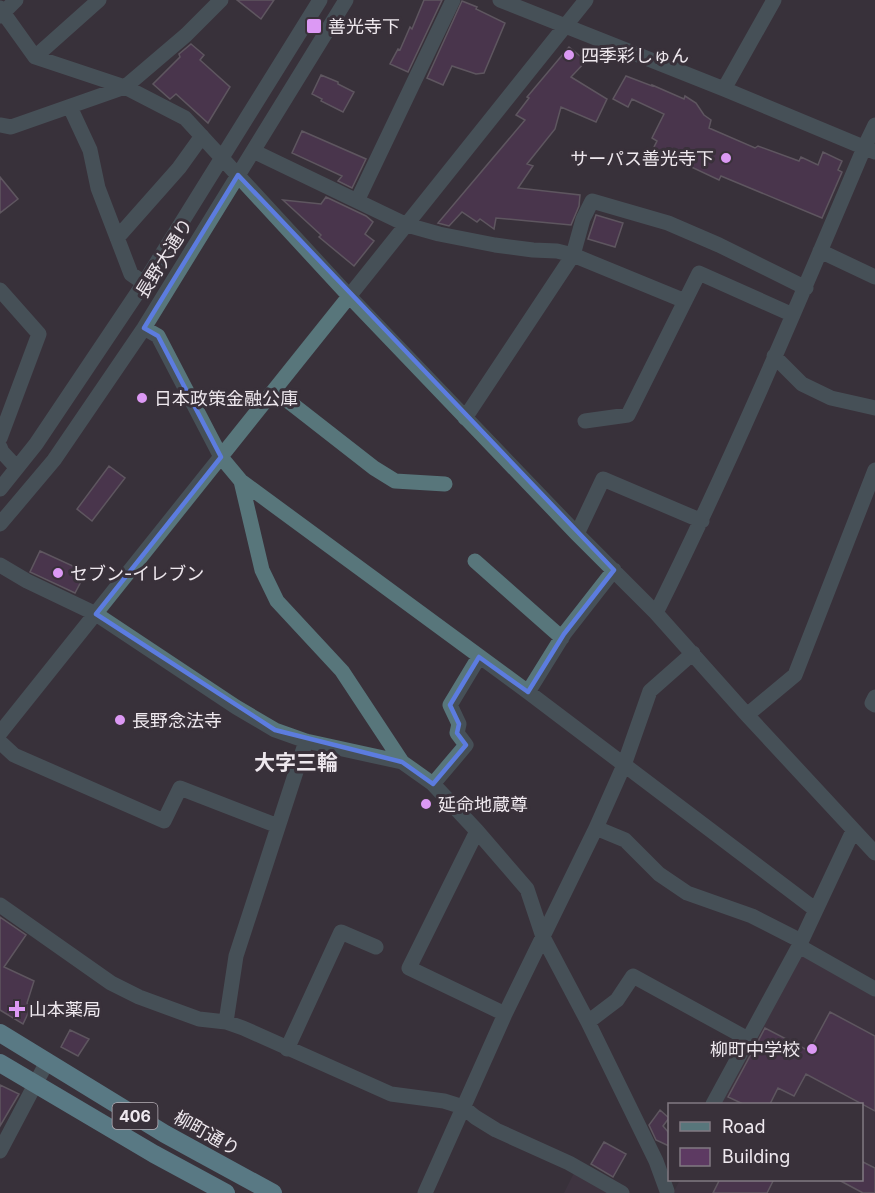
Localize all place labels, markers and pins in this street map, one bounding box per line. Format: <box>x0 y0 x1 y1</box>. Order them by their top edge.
place label: 善光寺下 <box>328 16 400 37</box>
marker: 善光寺下 <box>305 17 323 35</box>
place label: 四季彩しゅん <box>581 45 689 66</box>
marker: 四季彩しゅん <box>562 48 576 62</box>
place label: サーパス善光寺下 <box>570 148 714 169</box>
marker: サーパス善光寺下 <box>719 151 733 165</box>
place label: 日本政策金融公庫 <box>154 388 298 409</box>
marker: 日本政策金融公庫 <box>135 391 149 405</box>
place label: セブン-イレブン <box>70 563 204 584</box>
marker: セブン-イレブン <box>51 566 65 580</box>
place label: 長野念法寺 <box>132 710 222 731</box>
marker: 長野念法寺 <box>113 713 127 727</box>
place label: 延命地蔵尊 <box>438 794 528 815</box>
marker: 延命地蔵尊 <box>419 797 433 811</box>
place label: 山本薬局 <box>29 999 101 1020</box>
marker: 山本薬局 <box>10 1002 24 1016</box>
place label: 柳町中学校 <box>710 1039 800 1060</box>
marker: 柳町中学校 <box>805 1042 819 1056</box>

